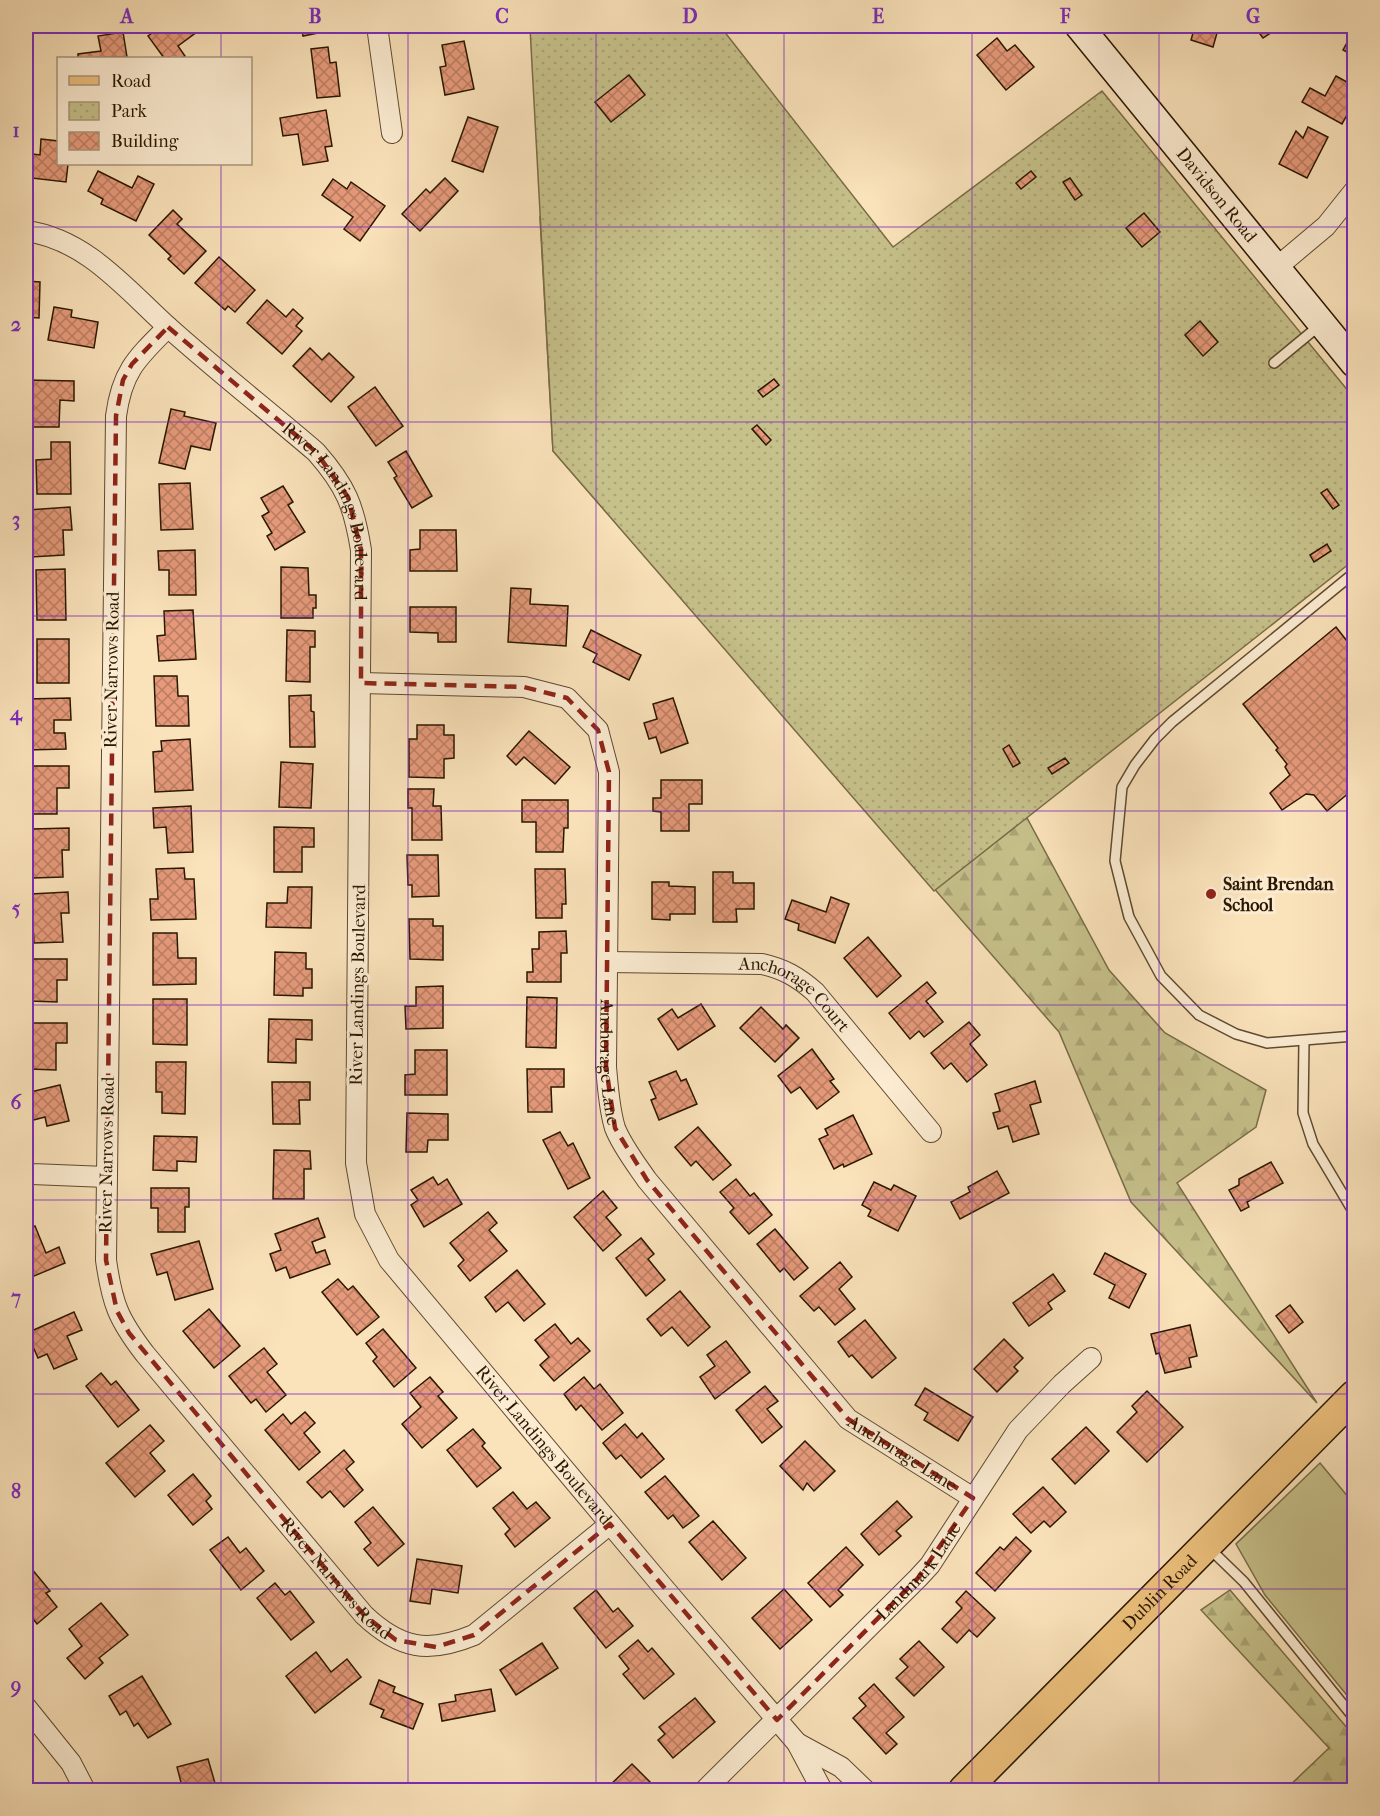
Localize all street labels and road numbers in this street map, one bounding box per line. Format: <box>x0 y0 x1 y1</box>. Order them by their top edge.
street label: Davidson Road <box>1172 143 1262 247</box>
street label: River Landings Boulevard <box>278 418 372 601</box>
street label: River Narrows Road <box>100 591 124 749</box>
street label: River Landings Boulevard <box>346 884 370 1086</box>
street label: Anchorage Court <box>737 953 855 1037</box>
street label: Anchorage Lane <box>595 999 624 1128</box>
street label: River Narrows Road <box>95 1076 119 1234</box>
street label: River Landings Boulevard <box>471 1361 617 1529</box>
street label: Anchorage Lane <box>843 1410 961 1496</box>
street label: River Narrows Road <box>276 1513 396 1644</box>
street label: Landmark Lane <box>871 1518 965 1625</box>
street label: Dublin Road <box>1118 1550 1202 1635</box>

